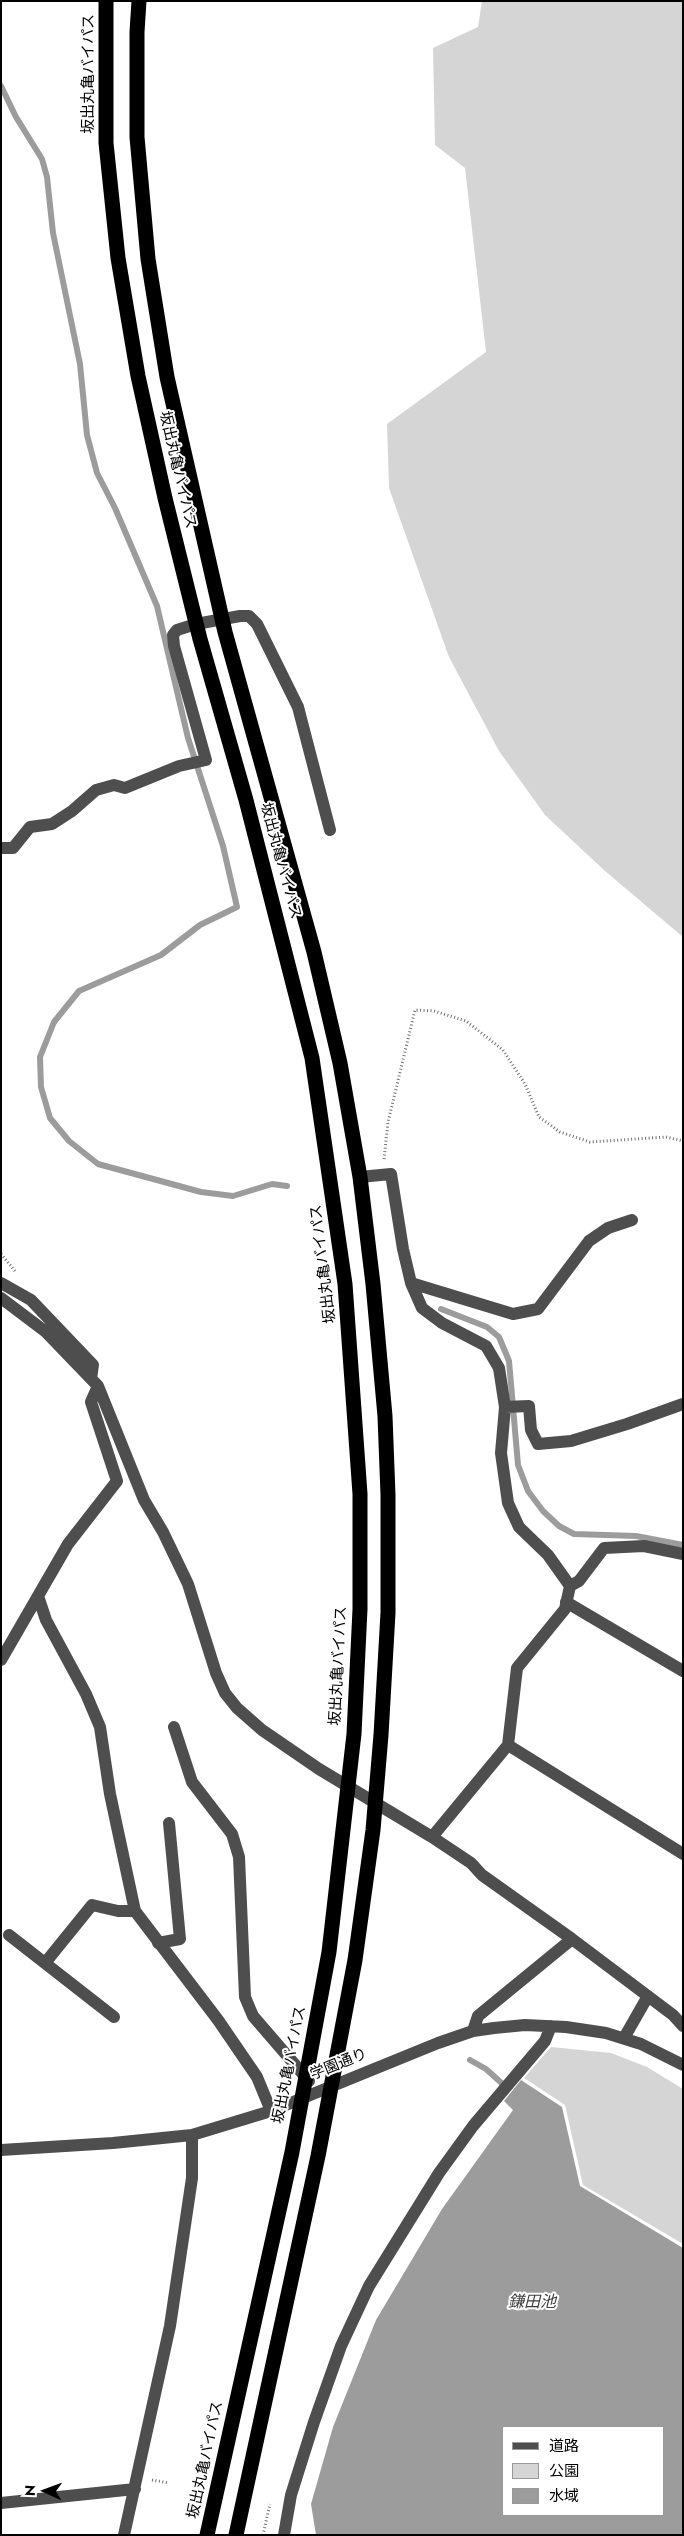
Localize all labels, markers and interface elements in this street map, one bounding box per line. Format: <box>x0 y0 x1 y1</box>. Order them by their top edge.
street label: 坂出丸亀バイパス <box>80 14 98 134</box>
street label: 坂出丸亀バイパス <box>155 410 199 530</box>
street label: 坂出丸亀バイパス <box>256 801 304 921</box>
street label: 坂出丸亀バイパス <box>308 1203 340 1325</box>
street label: 坂出丸亀バイパス <box>327 1606 351 1726</box>
street label: 坂出丸亀バイパス <box>270 2004 310 2126</box>
street label: 学園通り <box>308 2045 370 2085</box>
water label: 鎌田池 <box>508 2293 556 2313</box>
street label: 坂出丸亀バイパス <box>185 2399 227 2521</box>
legend <box>502 2426 664 2516</box>
text: 道路 <box>549 2435 579 2457</box>
text: 公園 <box>549 2460 579 2482</box>
north arrow <box>20 2466 70 2516</box>
text: N <box>20 2485 40 2496</box>
text: 水域 <box>549 2485 579 2507</box>

